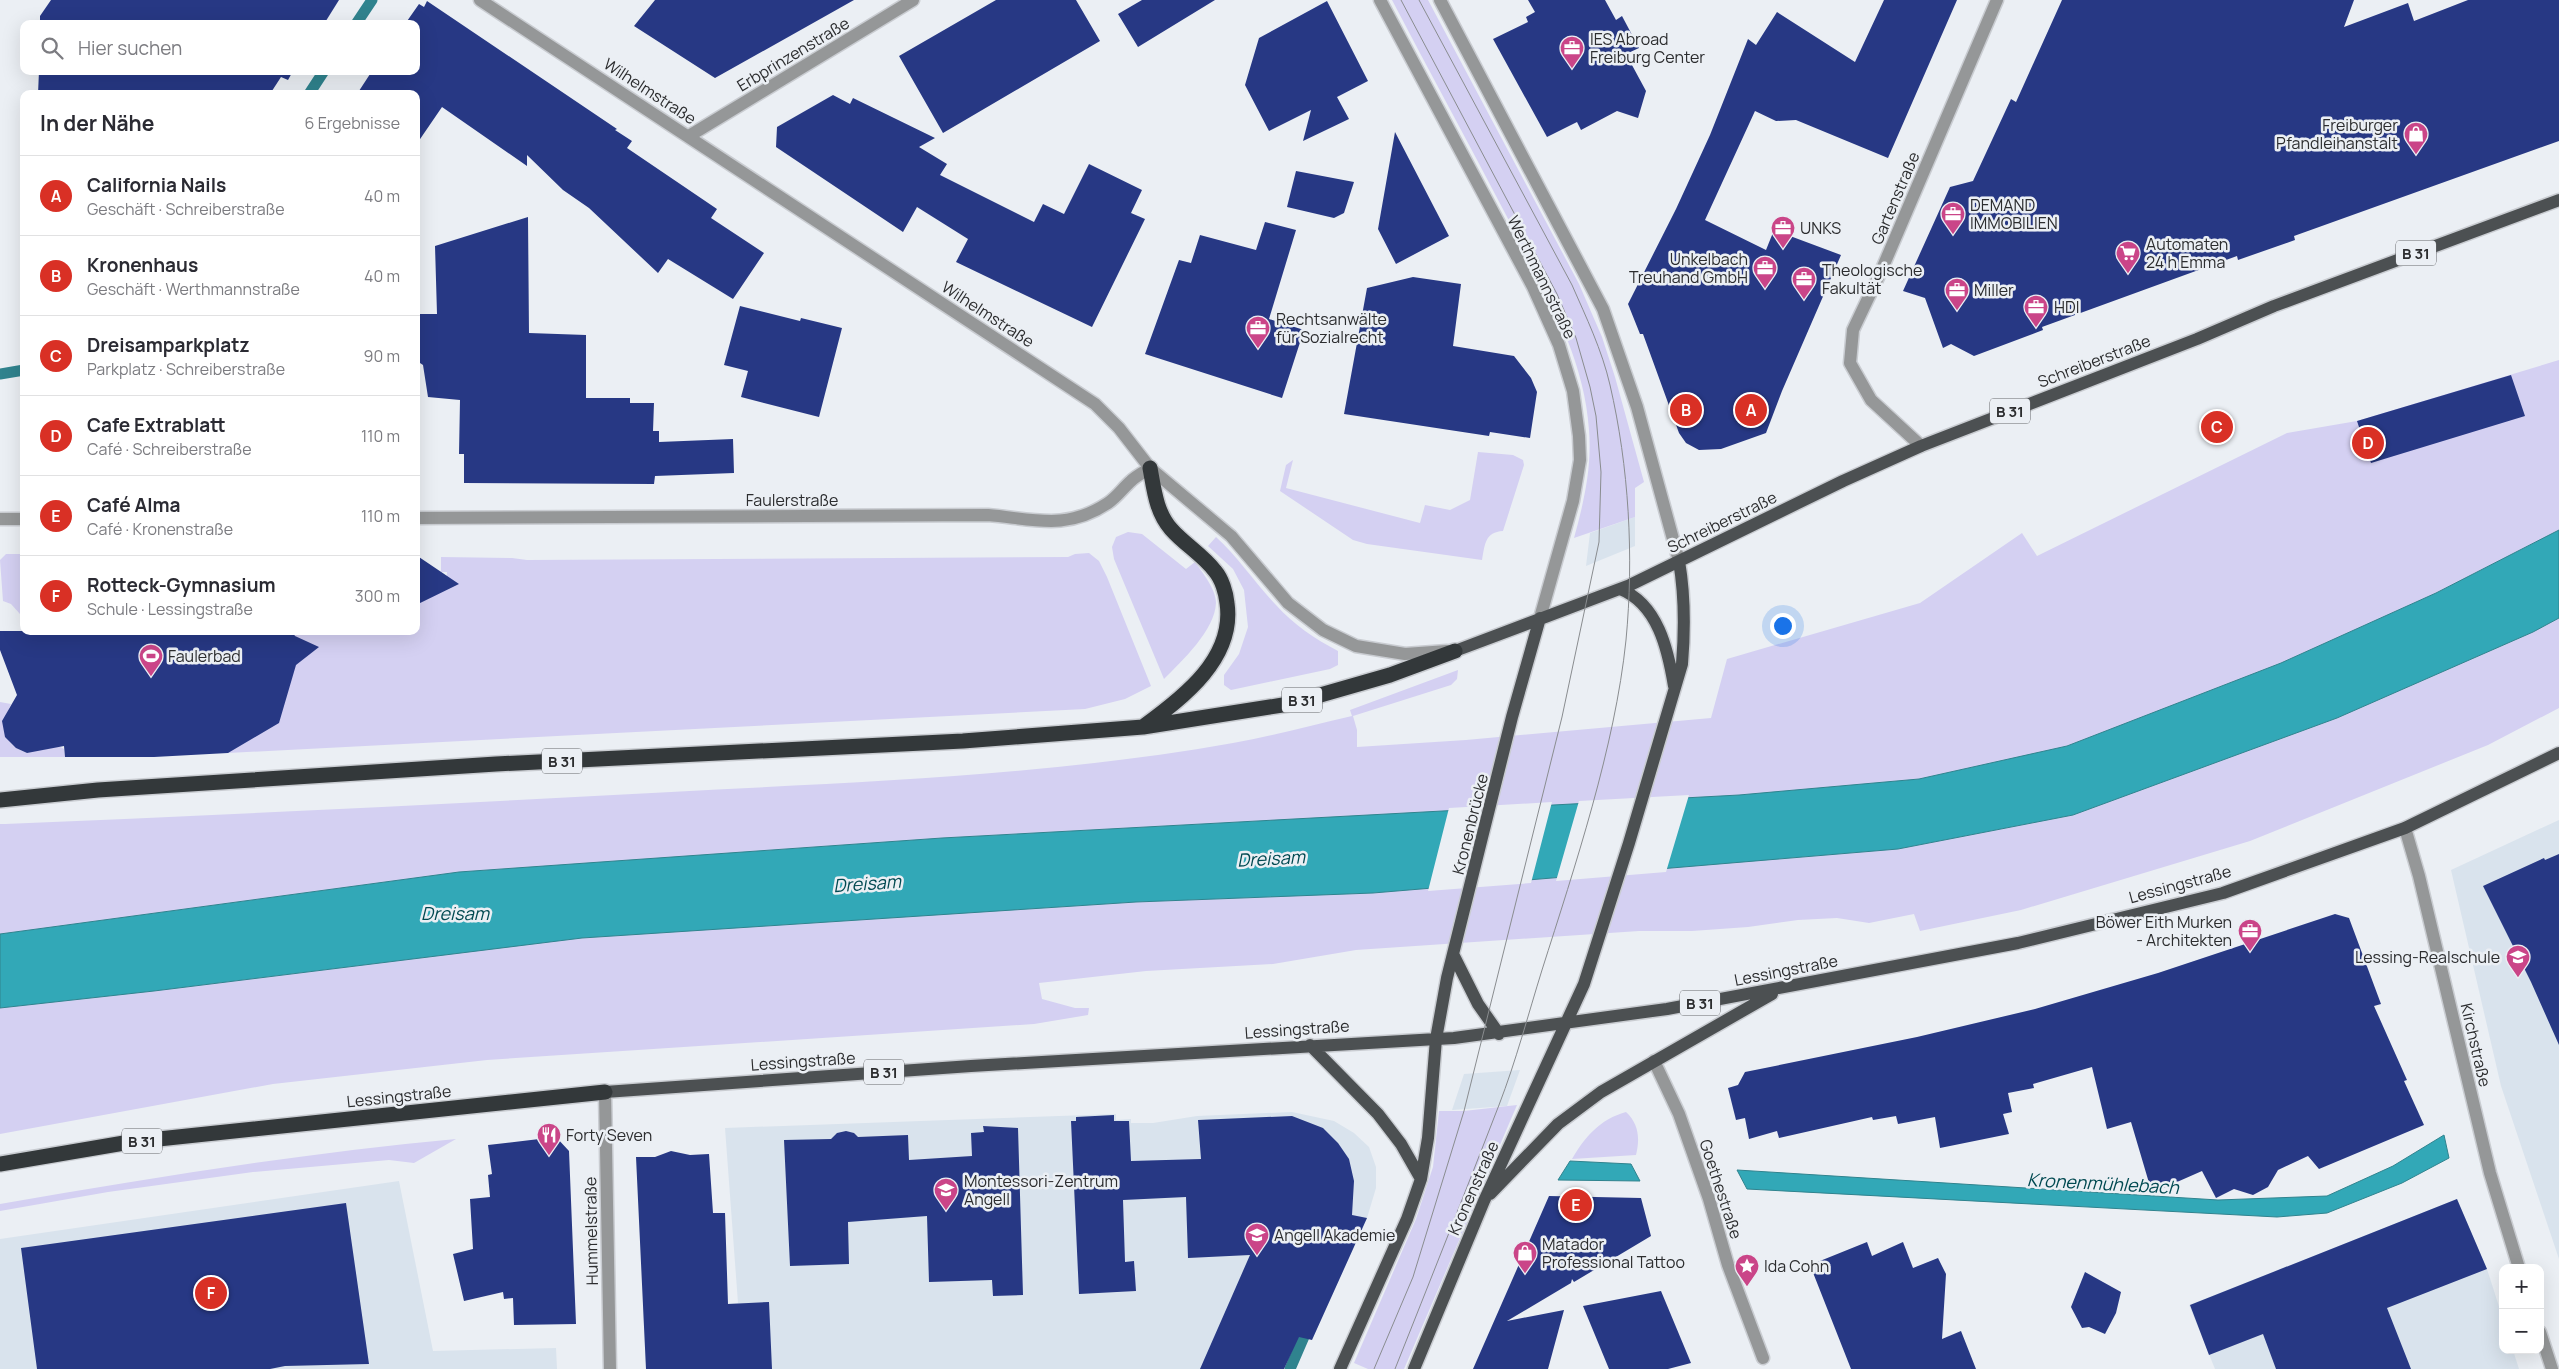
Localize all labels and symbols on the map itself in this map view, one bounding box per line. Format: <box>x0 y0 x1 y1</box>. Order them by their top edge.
street label: Erbprinzenstraße <box>733 12 853 96</box>
place label: IES Abroad Freiburg Center <box>1590 28 1705 68</box>
office icon: IES Abroad Freiburg Center <box>1559 35 1585 69</box>
street label: Wilhelmstraße <box>599 53 701 129</box>
place label: Freiburger Pfandleihanstalt <box>2276 114 2398 154</box>
shop icon: Freiburger Pfandleihanstalt <box>2403 121 2429 155</box>
street label: Gartenstraße <box>1866 148 1924 248</box>
place label: DEMAND IMMOBILIEN <box>1970 194 2058 234</box>
office icon: DEMAND IMMOBILIEN <box>1940 201 1966 235</box>
street label: Werthmannstraße <box>1503 212 1581 342</box>
office icon: UNKS <box>1770 215 1796 249</box>
place label: UNKS <box>1800 217 1841 239</box>
place label: Automaten 24 h Emma <box>2146 233 2228 273</box>
supermarket icon: Automaten 24 h Emma <box>2115 240 2141 274</box>
road number: B 31 <box>2396 240 2436 266</box>
place label: Unkelbach Treuhand GmbH <box>1629 248 1748 288</box>
office icon: Unkelbach Treuhand GmbH <box>1752 255 1778 289</box>
place label: Theologische Fakultät <box>1822 259 1922 299</box>
office icon: Theologische Fakultät <box>1791 266 1817 300</box>
street label: Wilhelmstraße <box>937 276 1039 352</box>
office icon: Miller <box>1944 277 1970 311</box>
place label: Miller <box>1974 279 2014 301</box>
office icon: HDI <box>2023 294 2049 328</box>
place label: HDI <box>2054 296 2079 318</box>
place label: Rechtsanwälte für Sozialrecht <box>1276 308 1387 348</box>
office icon: Rechtsanwälte für Sozialrecht <box>1245 315 1271 349</box>
street label: Schreiberstraße <box>2034 329 2154 393</box>
pin: B <box>1670 391 1702 429</box>
pin: A <box>1735 391 1767 429</box>
road number: B 31 <box>1990 398 2030 424</box>
pin: C <box>2201 408 2233 446</box>
pin: D <box>2352 424 2384 462</box>
street label: Schreiberstraße <box>1664 486 1780 558</box>
street label: Faulerstraße <box>746 489 838 511</box>
your location <box>1770 613 1796 639</box>
sports icon: Faulerbad <box>138 643 164 677</box>
place label: Faulerbad <box>168 645 241 667</box>
road number: B 31 <box>1282 688 1322 712</box>
road number: B 31 <box>542 748 582 774</box>
street label: Kronenbrücke <box>1447 771 1493 877</box>
water label: Dreisam <box>1236 844 1307 872</box>
street label: Lessingstraße <box>2126 860 2234 908</box>
water label: Dreisam <box>832 869 903 897</box>
water label: Dreisam <box>421 901 491 925</box>
place label: Böwer Eith Murken - Architekten <box>2096 911 2232 951</box>
office icon: Böwer Eith Murken - Architekten <box>2237 918 2263 952</box>
school or university icon: Lessing-Realschule <box>2505 944 2531 978</box>
place label: Lessing-Realschule <box>2355 946 2500 968</box>
street label: Lessingstraße <box>1732 949 1840 991</box>
road number: B 31 <box>1680 990 1720 1016</box>
street label: Kirchstraße <box>2456 1001 2496 1089</box>
street label: Lessingstraße <box>1244 1014 1350 1044</box>
street label: Lessingstraße <box>750 1046 856 1076</box>
road number: B 31 <box>864 1060 904 1084</box>
street label: Lessingstraße <box>346 1080 452 1112</box>
restaurant icon: Forty Seven <box>536 1122 562 1156</box>
place label: Forty Seven <box>566 1124 652 1146</box>
road number: B 31 <box>122 1128 162 1154</box>
street label: Goethestraße <box>1695 1136 1747 1242</box>
street label: Kronenstraße <box>1442 1138 1504 1238</box>
water label: Kronenmühlebach <box>2027 1167 2181 1199</box>
place label: Montessori-Zentrum Angell <box>964 1170 1118 1210</box>
street label: Hummelstraße <box>579 1176 603 1286</box>
school or university icon: Montessori-Zentrum Angell <box>933 1177 959 1211</box>
pin: E <box>1560 1186 1592 1224</box>
school or university icon: Angell Akademie <box>1244 1222 1270 1256</box>
place label: Angell Akademie <box>1274 1224 1395 1246</box>
place label: Matador Professional Tattoo <box>1542 1233 1685 1273</box>
shop icon: Matador Professional Tattoo <box>1512 1240 1538 1274</box>
place icon: Ida Cohn <box>1734 1253 1760 1287</box>
place label: Ida Cohn <box>1764 1255 1829 1277</box>
pin: F <box>195 1274 227 1312</box>

